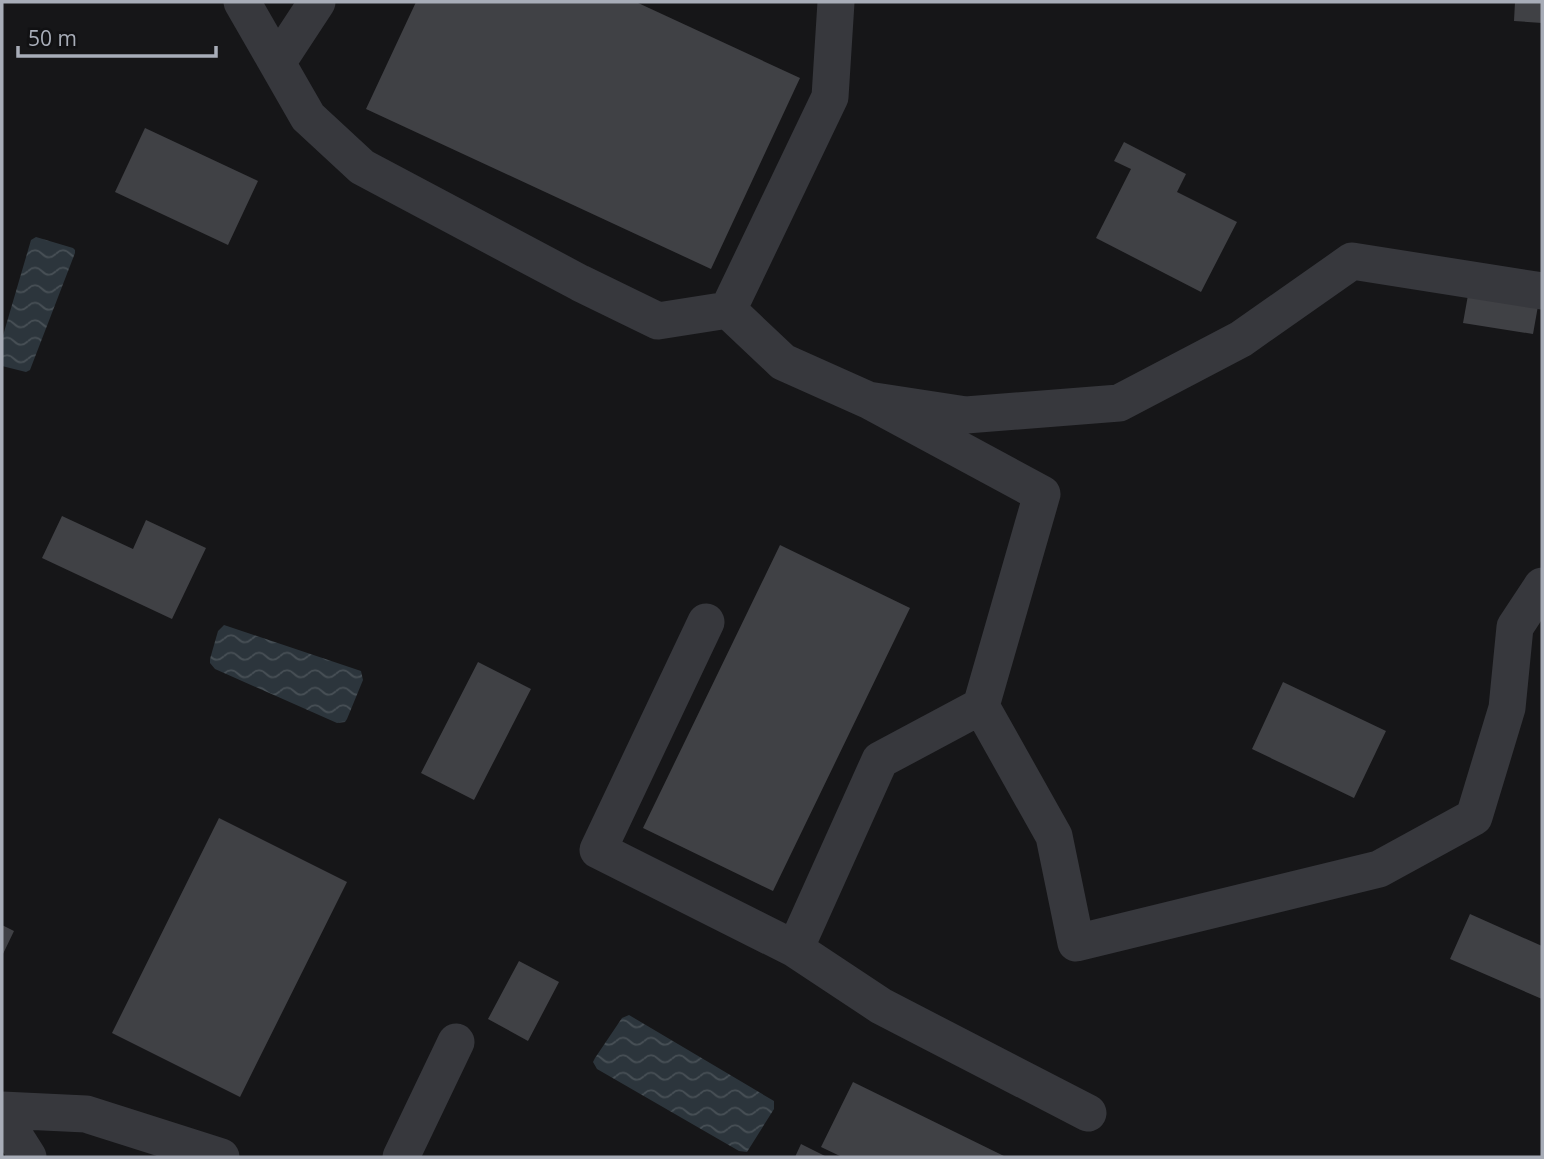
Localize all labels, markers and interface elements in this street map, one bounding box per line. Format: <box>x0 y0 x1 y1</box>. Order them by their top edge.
scale bar <box>18 14 215 58</box>
text: 50 m <box>28 24 77 52</box>

